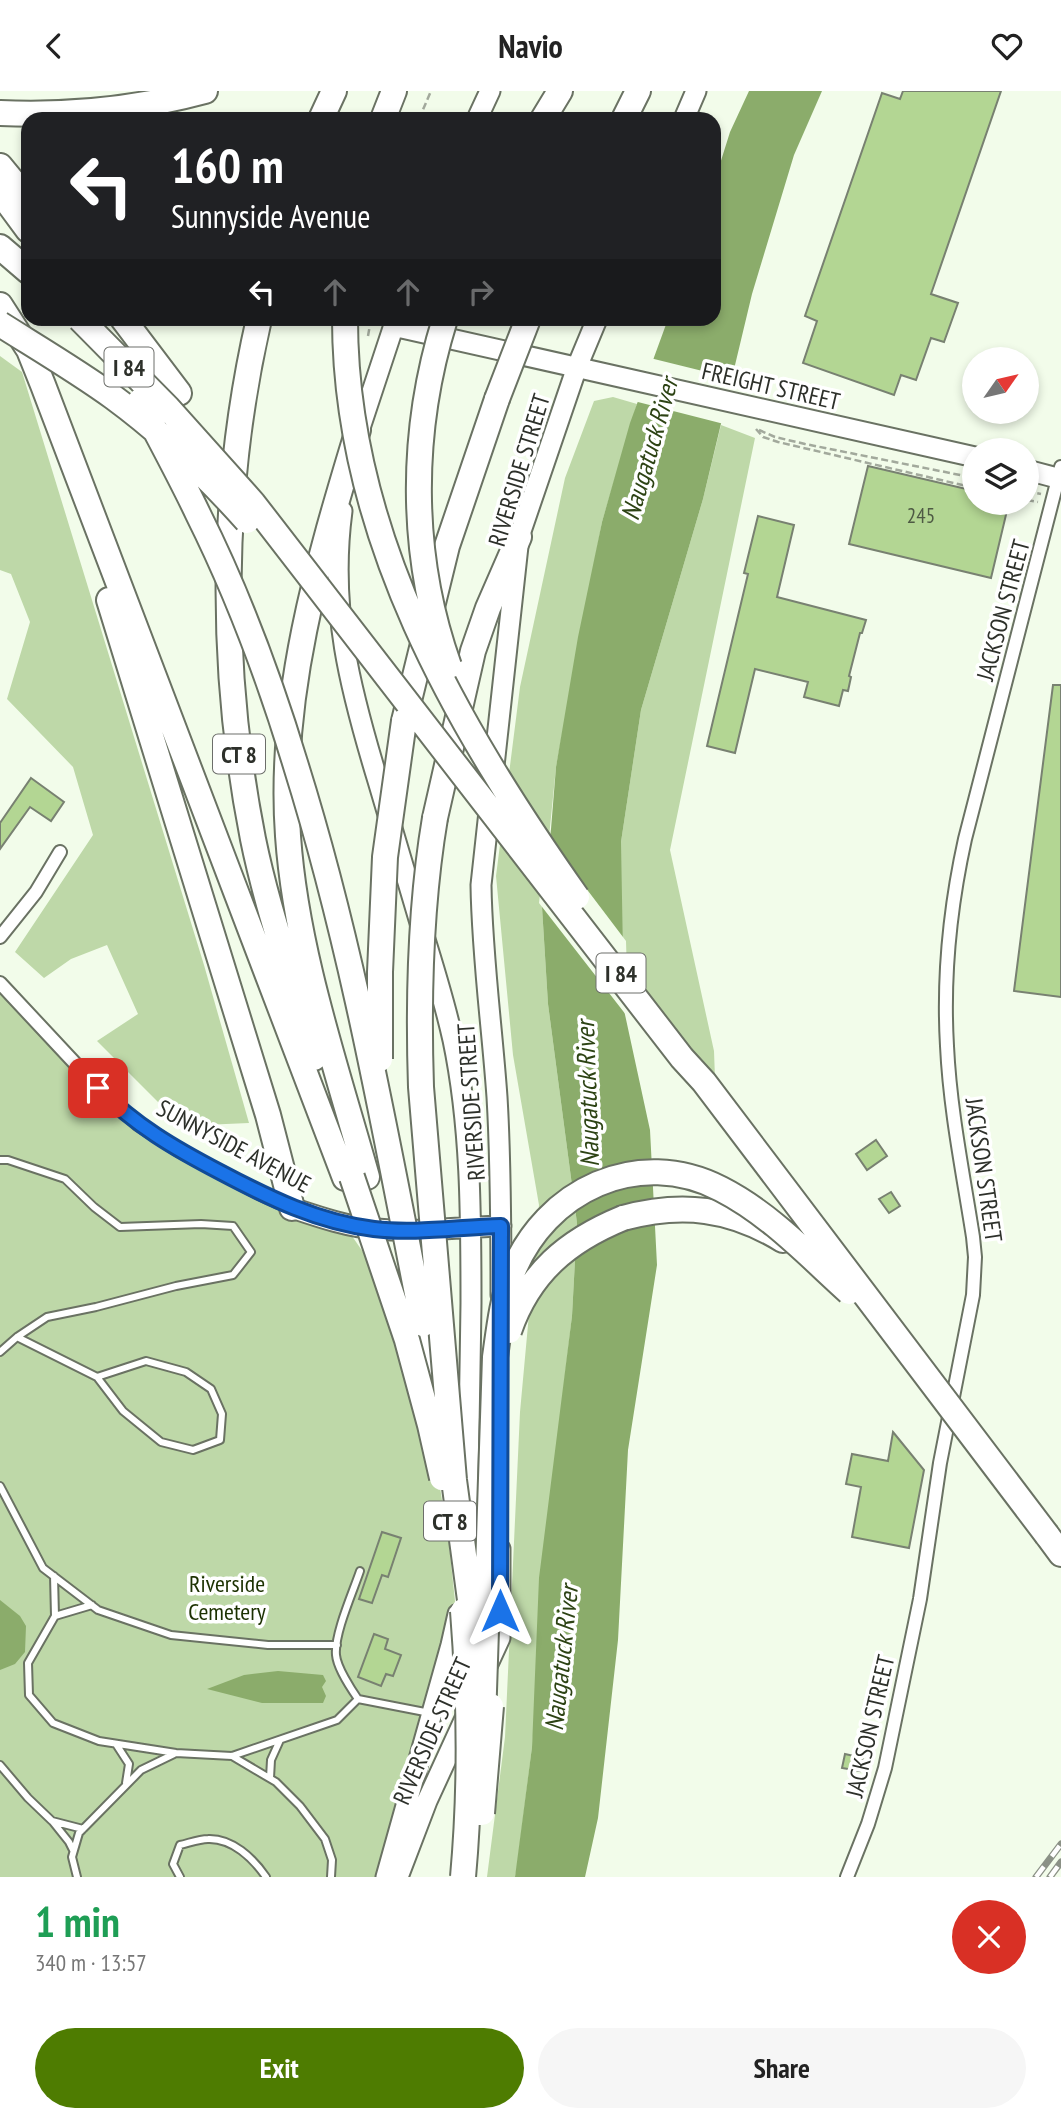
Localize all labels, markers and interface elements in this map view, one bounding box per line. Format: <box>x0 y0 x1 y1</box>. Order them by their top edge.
text: Navio <box>498 25 563 67</box>
icon: back <box>35 27 73 65</box>
icon: heart <box>988 27 1026 65</box>
text: 160 m <box>171 133 284 197</box>
icon: left <box>56 140 147 231</box>
text: Sunnyside Avenue <box>171 195 370 237</box>
icon: left <box>243 273 281 311</box>
icon: ahead <box>316 273 354 311</box>
icon: ahead <box>389 273 427 311</box>
icon: right <box>462 273 500 311</box>
road number: I 84 <box>104 347 154 387</box>
north arrow <box>962 347 1040 423</box>
map controls <box>962 347 1039 515</box>
street label: FREIGHT STREET <box>699 355 843 417</box>
water label: Naugatuck River <box>613 371 686 524</box>
street label: RIVERSIDE STREET <box>481 390 557 550</box>
button: layers <box>962 438 1039 515</box>
house number: 245 <box>907 502 935 529</box>
street label: JACKSON STREET <box>969 536 1037 685</box>
road number: CT 8 <box>213 734 265 773</box>
road number: I 84 <box>596 953 646 993</box>
water label: Naugatuck River <box>568 1017 606 1168</box>
street label: RIVERSIDE STREET <box>450 1022 492 1182</box>
pin <box>68 1058 128 1118</box>
icon: arrive <box>79 1069 117 1107</box>
street label: SUNNYSIDE AVENUE <box>152 1092 316 1200</box>
street label: JACKSON STREET <box>958 1095 1009 1244</box>
road number: CT 8 <box>424 1501 476 1541</box>
park label: Riverside Cemetery <box>188 1568 266 1627</box>
position arrow <box>463 1574 537 1648</box>
water label: Naugatuck River <box>537 1580 585 1732</box>
street label: RIVERSIDE STREET <box>386 1652 478 1809</box>
street label: JACKSON STREET <box>838 1652 901 1801</box>
text: 1 min <box>35 1894 120 1949</box>
button: close <box>952 1900 1026 1974</box>
text: 340 m · 13:57 <box>35 1948 147 1977</box>
button: Exit <box>35 2028 524 2108</box>
button: Share <box>538 2028 1026 2108</box>

